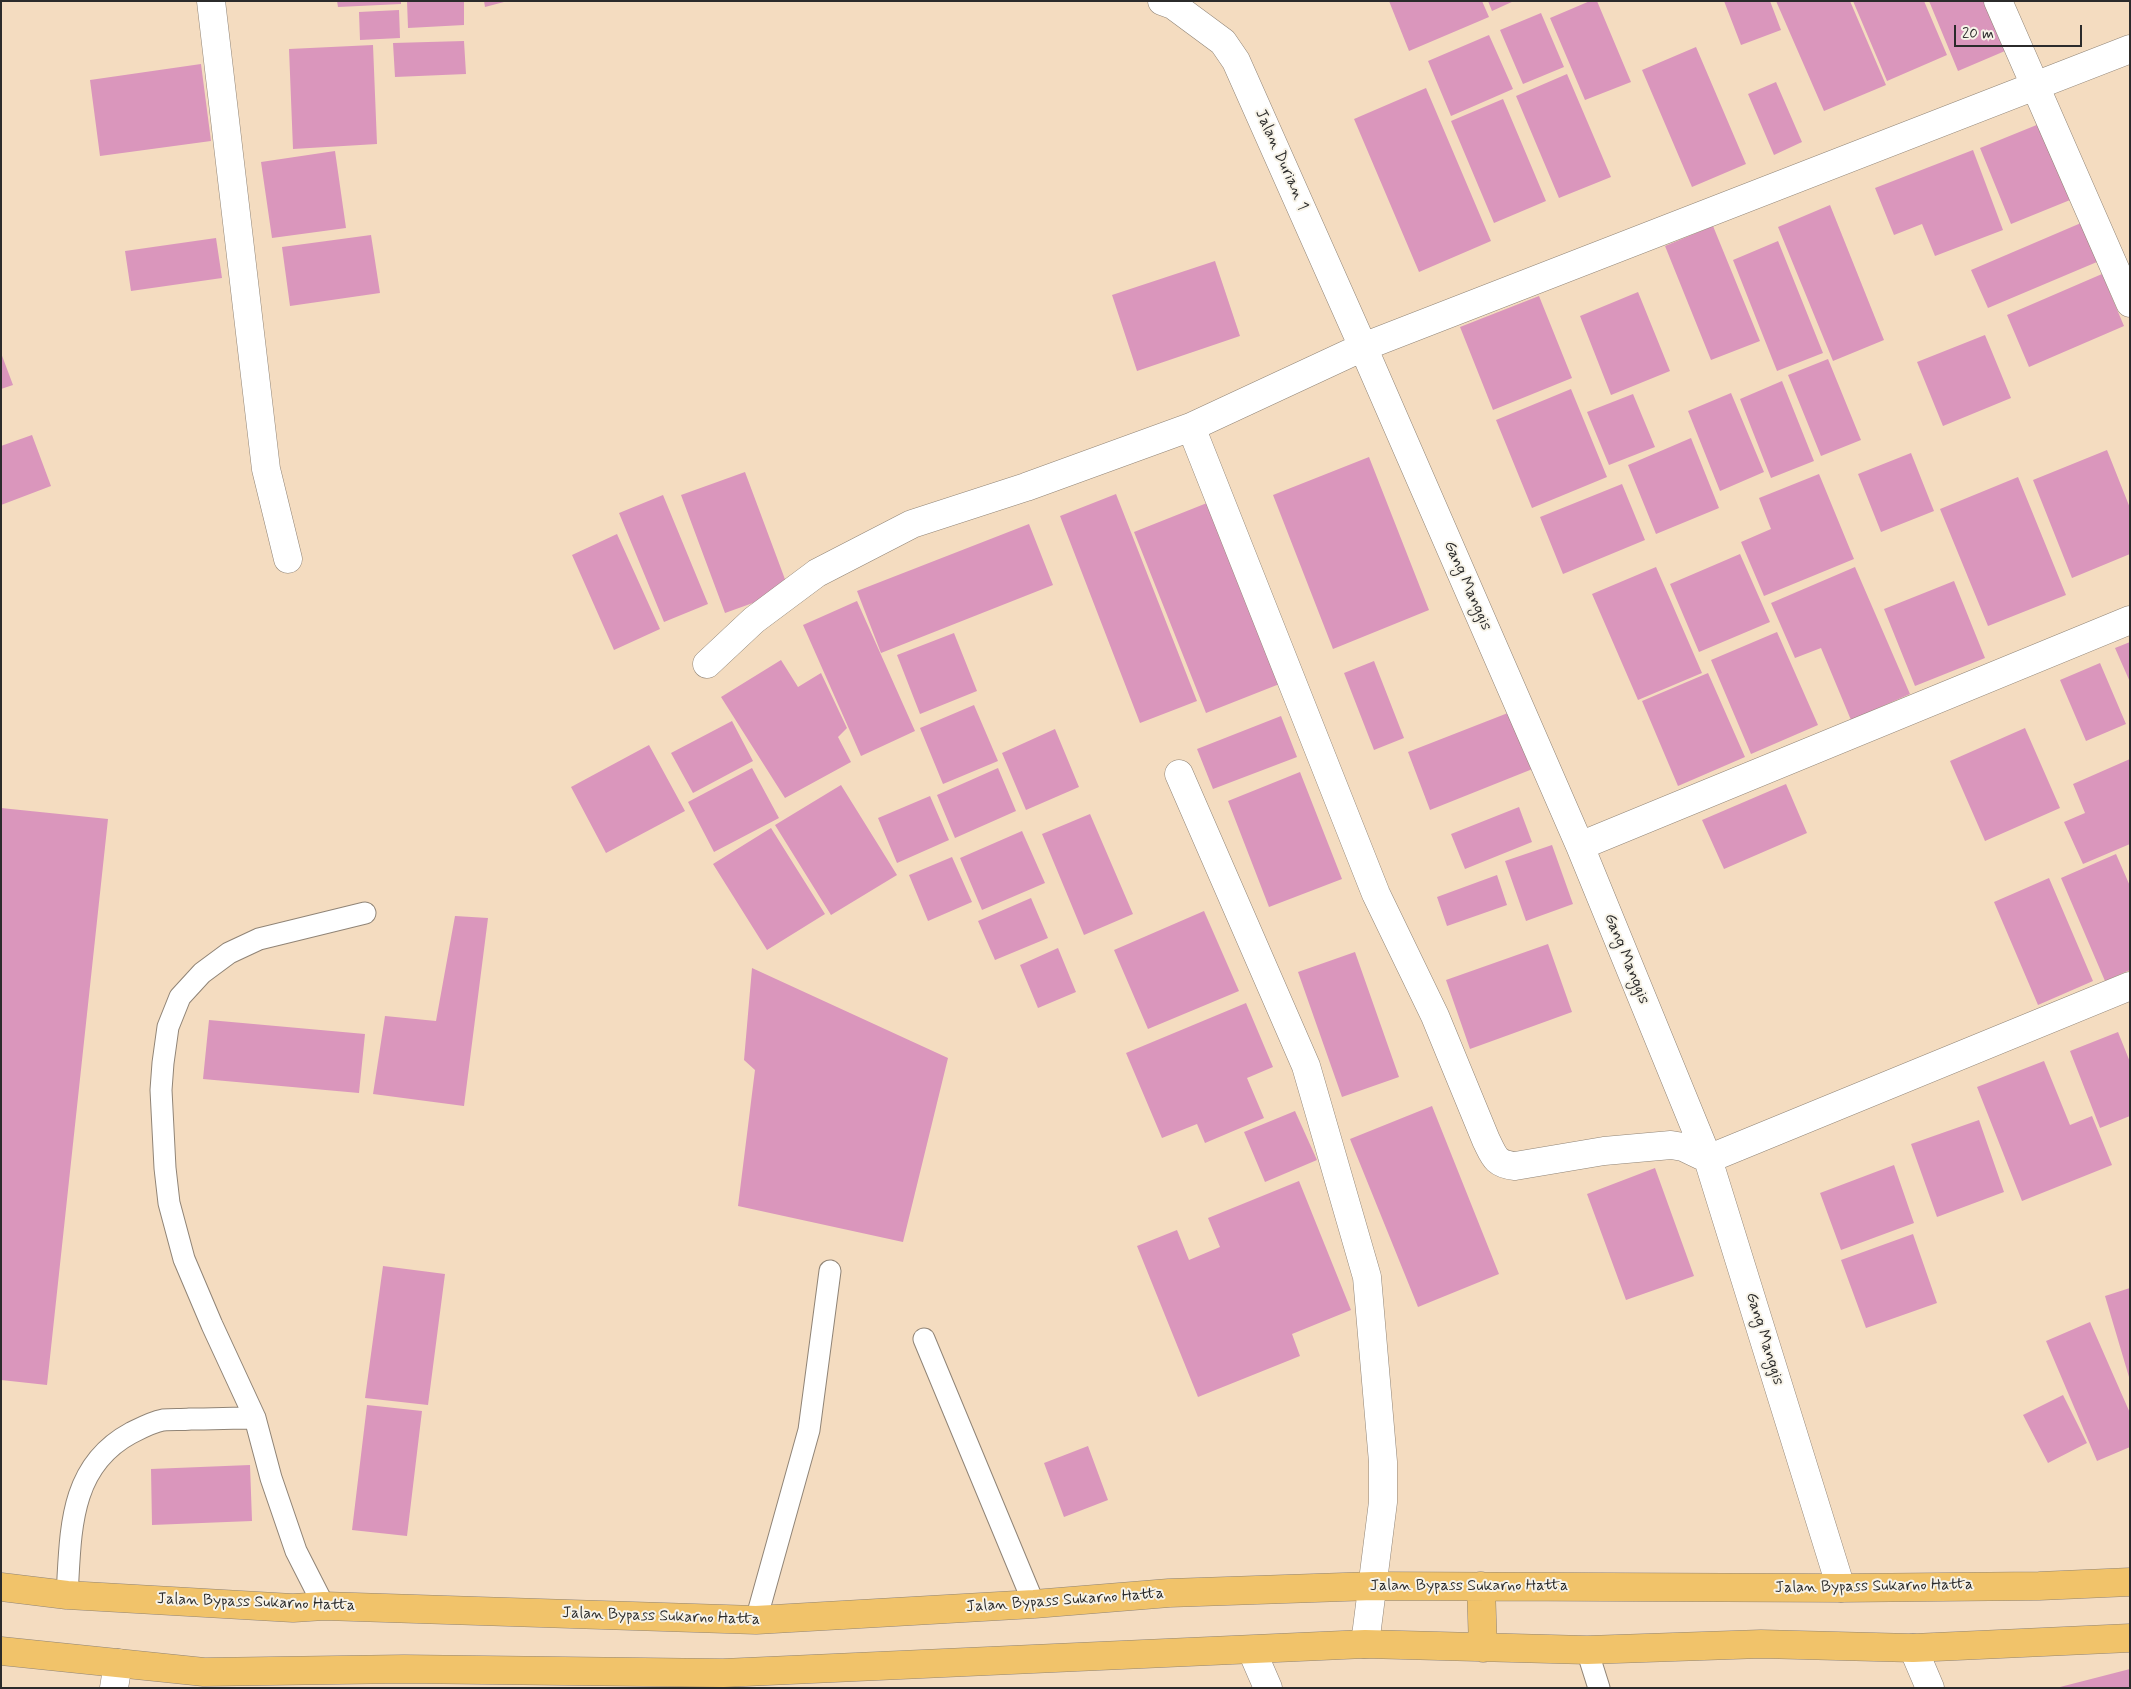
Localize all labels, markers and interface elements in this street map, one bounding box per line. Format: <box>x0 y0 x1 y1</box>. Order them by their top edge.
scale bar <box>1956 15 2084 47</box>
text: 20 m <box>1962 24 1994 44</box>
street label: Jalan Durian 1 <box>1250 106 1312 214</box>
street label: Gang Manggis <box>1439 538 1495 634</box>
street label: Gang Manggis <box>1599 911 1653 1007</box>
street label: Gang Manggis <box>1741 1290 1787 1388</box>
street label: Jalan Bypass Sukarno Hatta <box>1775 1576 1973 1598</box>
street label: Jalan Bypass Sukarno Hatta <box>1370 1577 1568 1597</box>
street label: Jalan Bypass Sukarno Hatta <box>965 1585 1165 1617</box>
street label: Jalan Bypass Sukarno Hatta <box>157 1590 355 1616</box>
street label: Jalan Bypass Sukarno Hatta <box>562 1604 760 1630</box>

